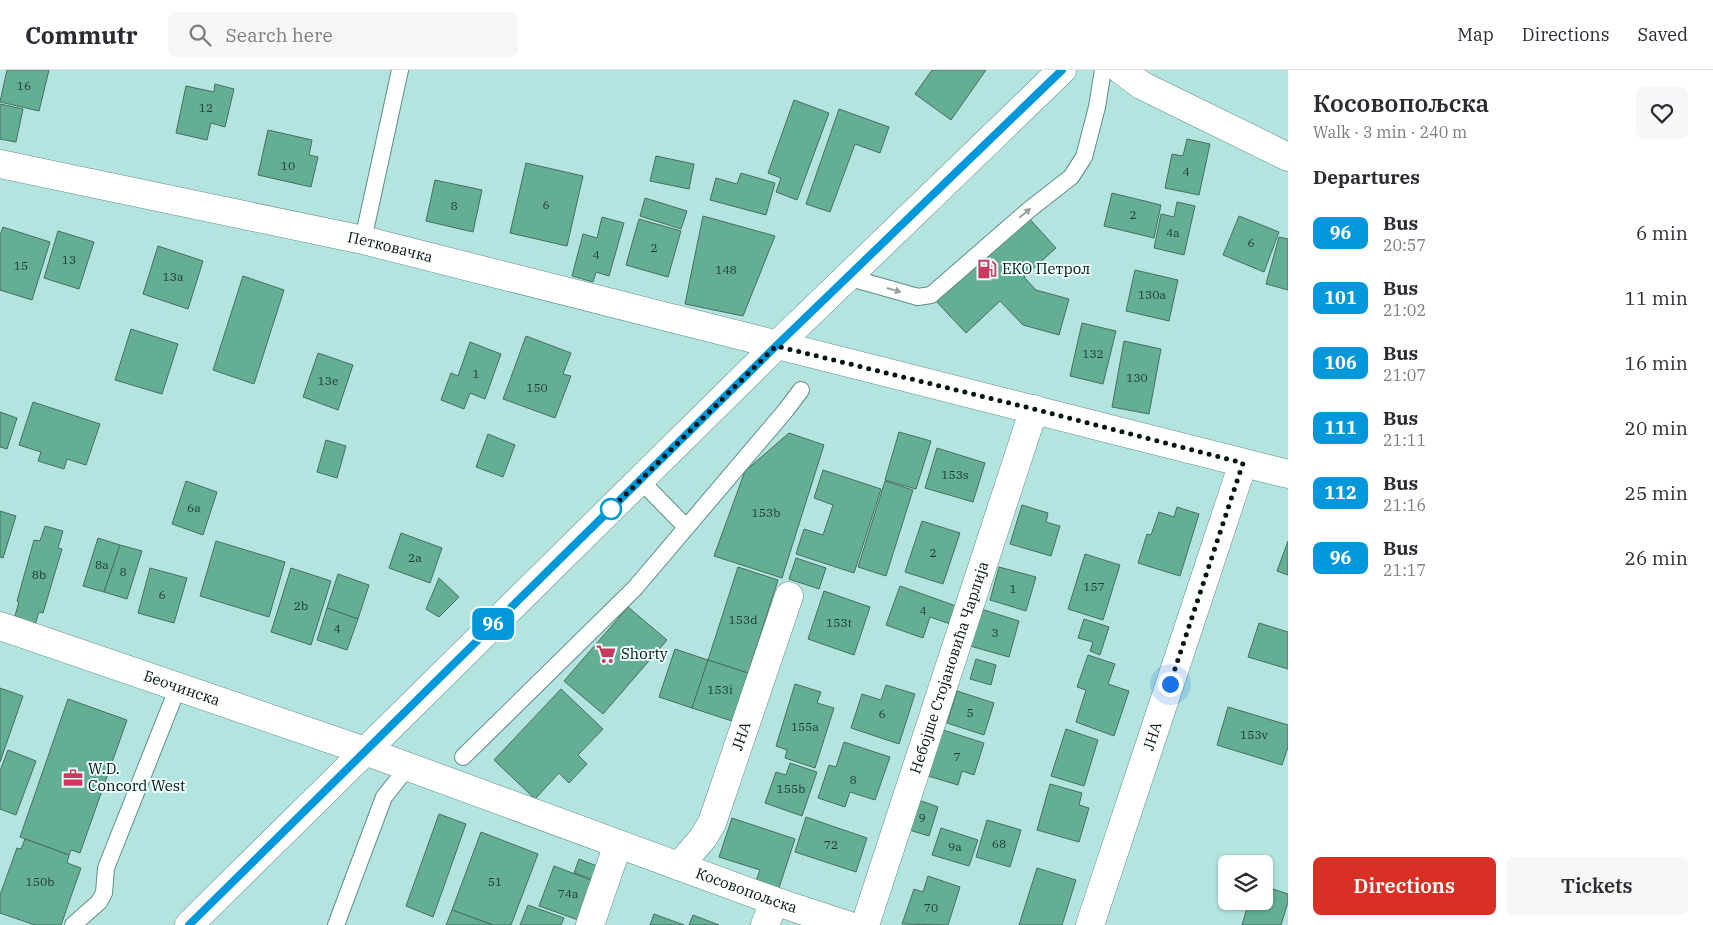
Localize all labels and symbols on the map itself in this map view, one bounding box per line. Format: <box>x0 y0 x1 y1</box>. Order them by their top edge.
house number: 16 <box>17 78 31 93</box>
house number: 12 <box>199 100 213 115</box>
house number: 10 <box>281 158 295 173</box>
house number: 4 <box>1182 164 1190 179</box>
house number: 6 <box>542 197 550 212</box>
house number: 8 <box>450 198 458 213</box>
house number: 2 <box>1129 207 1137 222</box>
one-way arrow <box>1018 208 1031 219</box>
house number: 4a <box>1166 225 1180 240</box>
street label: Петковачка <box>346 227 435 266</box>
house number: 6 <box>1247 235 1255 250</box>
house number: 2 <box>650 240 658 255</box>
house number: 4 <box>592 247 600 262</box>
house number: 13 <box>62 252 76 267</box>
house number: 15 <box>14 258 28 273</box>
fuel station icon: ЕКО Петрол <box>976 258 998 280</box>
place label: ЕКО Петрол <box>1002 259 1090 278</box>
house number: 148 <box>715 262 737 277</box>
house number: 13a <box>163 269 184 284</box>
one-way arrow <box>887 287 902 295</box>
house number: 130a <box>1138 287 1167 302</box>
house number: 132 <box>1082 346 1104 361</box>
house number: 1 <box>472 366 480 381</box>
house number: 130 <box>1126 370 1148 385</box>
house number: 13e <box>318 373 338 388</box>
house number: 150 <box>526 380 548 395</box>
house number: 153s <box>941 467 969 482</box>
unlabelled marker <box>600 498 622 520</box>
house number: 6a <box>187 500 201 515</box>
house number: 153b <box>752 505 780 520</box>
house number: 2 <box>929 545 937 560</box>
house number: 2a <box>408 550 422 565</box>
house number: 8a <box>95 557 109 572</box>
street label: Небојше Стојановића Чарлија <box>905 559 992 776</box>
house number: 8 <box>119 564 127 579</box>
house number: 8b <box>32 567 46 582</box>
house number: 157 <box>1083 579 1105 594</box>
house number: 1 <box>1009 581 1017 596</box>
house number: 6 <box>158 587 166 602</box>
house number: 2b <box>294 598 308 613</box>
house number: 4 <box>919 603 927 618</box>
line badge: 96 <box>470 608 516 640</box>
house number: 153d <box>729 612 757 627</box>
house number: 153t <box>826 615 852 630</box>
house number: 4 <box>333 621 341 636</box>
house number: 3 <box>991 625 999 640</box>
supermarket icon: Shorty <box>595 643 617 665</box>
place label: Shorty <box>621 644 668 663</box>
street label: Беочинска <box>141 666 223 710</box>
your location <box>1158 672 1183 697</box>
house number: 153i <box>707 682 733 697</box>
house number: 5 <box>966 705 974 720</box>
house number: 6 <box>878 706 886 721</box>
street label: ЈНА <box>727 719 755 753</box>
house number: 155a <box>791 719 820 734</box>
street label: ЈНА <box>1139 719 1166 753</box>
house number: 153v <box>1240 727 1269 742</box>
house number: 7 <box>953 749 961 764</box>
place label: W.D. Concord West <box>88 759 185 795</box>
office icon: W.D. Concord West <box>62 767 84 789</box>
house number: 8 <box>849 772 857 787</box>
house number: 155b <box>777 781 805 796</box>
house number: 9 <box>918 810 926 825</box>
house number: 68 <box>992 836 1006 851</box>
house number: 72 <box>824 837 838 852</box>
house number: 9a <box>948 839 962 854</box>
street label: Косовопољска <box>693 863 800 917</box>
house number: 150b <box>26 874 54 889</box>
house number: 51 <box>488 874 502 889</box>
house number: 74a <box>558 886 579 901</box>
house number: 70 <box>924 900 938 915</box>

